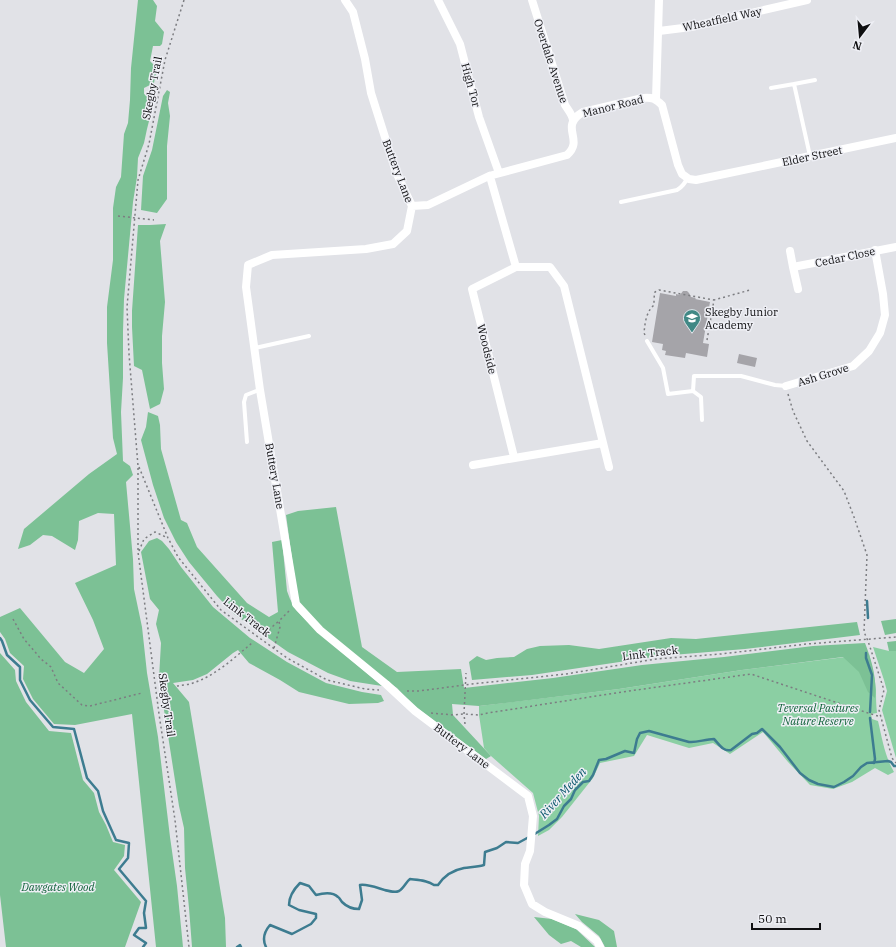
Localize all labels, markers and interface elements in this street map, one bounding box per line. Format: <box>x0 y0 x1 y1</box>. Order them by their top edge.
street label: Wheatfield Way <box>681 4 763 34</box>
north arrow <box>840 16 880 56</box>
street label: Overdale Avenue <box>531 17 571 105</box>
text: N <box>851 38 863 54</box>
street label: Skegby Trail <box>139 55 165 121</box>
street label: High Tor <box>458 61 484 109</box>
street label: Manor Road <box>581 92 645 120</box>
street label: Buttery Lane <box>380 137 417 205</box>
street label: Elder Street <box>781 143 844 169</box>
street label: Cedar Close <box>814 244 876 270</box>
place label: Skegby Junior Academy <box>705 305 778 332</box>
school or university icon: Skegby Junior Academy <box>682 308 702 333</box>
street label: Woodside <box>474 323 500 375</box>
street label: Ash Grove <box>796 361 850 389</box>
street label: Buttery Lane <box>262 442 288 510</box>
street label: Link Track <box>221 594 274 640</box>
street label: Link Track <box>621 643 679 663</box>
street label: Skegby Trail <box>156 672 178 738</box>
park label: Teversal Pastures Nature Reserve <box>777 701 860 728</box>
street label: Buttery Lane <box>431 720 493 772</box>
water label: River Meden <box>535 764 589 822</box>
park label: Dawgates Wood <box>20 880 96 894</box>
scale bar <box>752 905 820 931</box>
text: 50 m <box>758 911 787 926</box>

